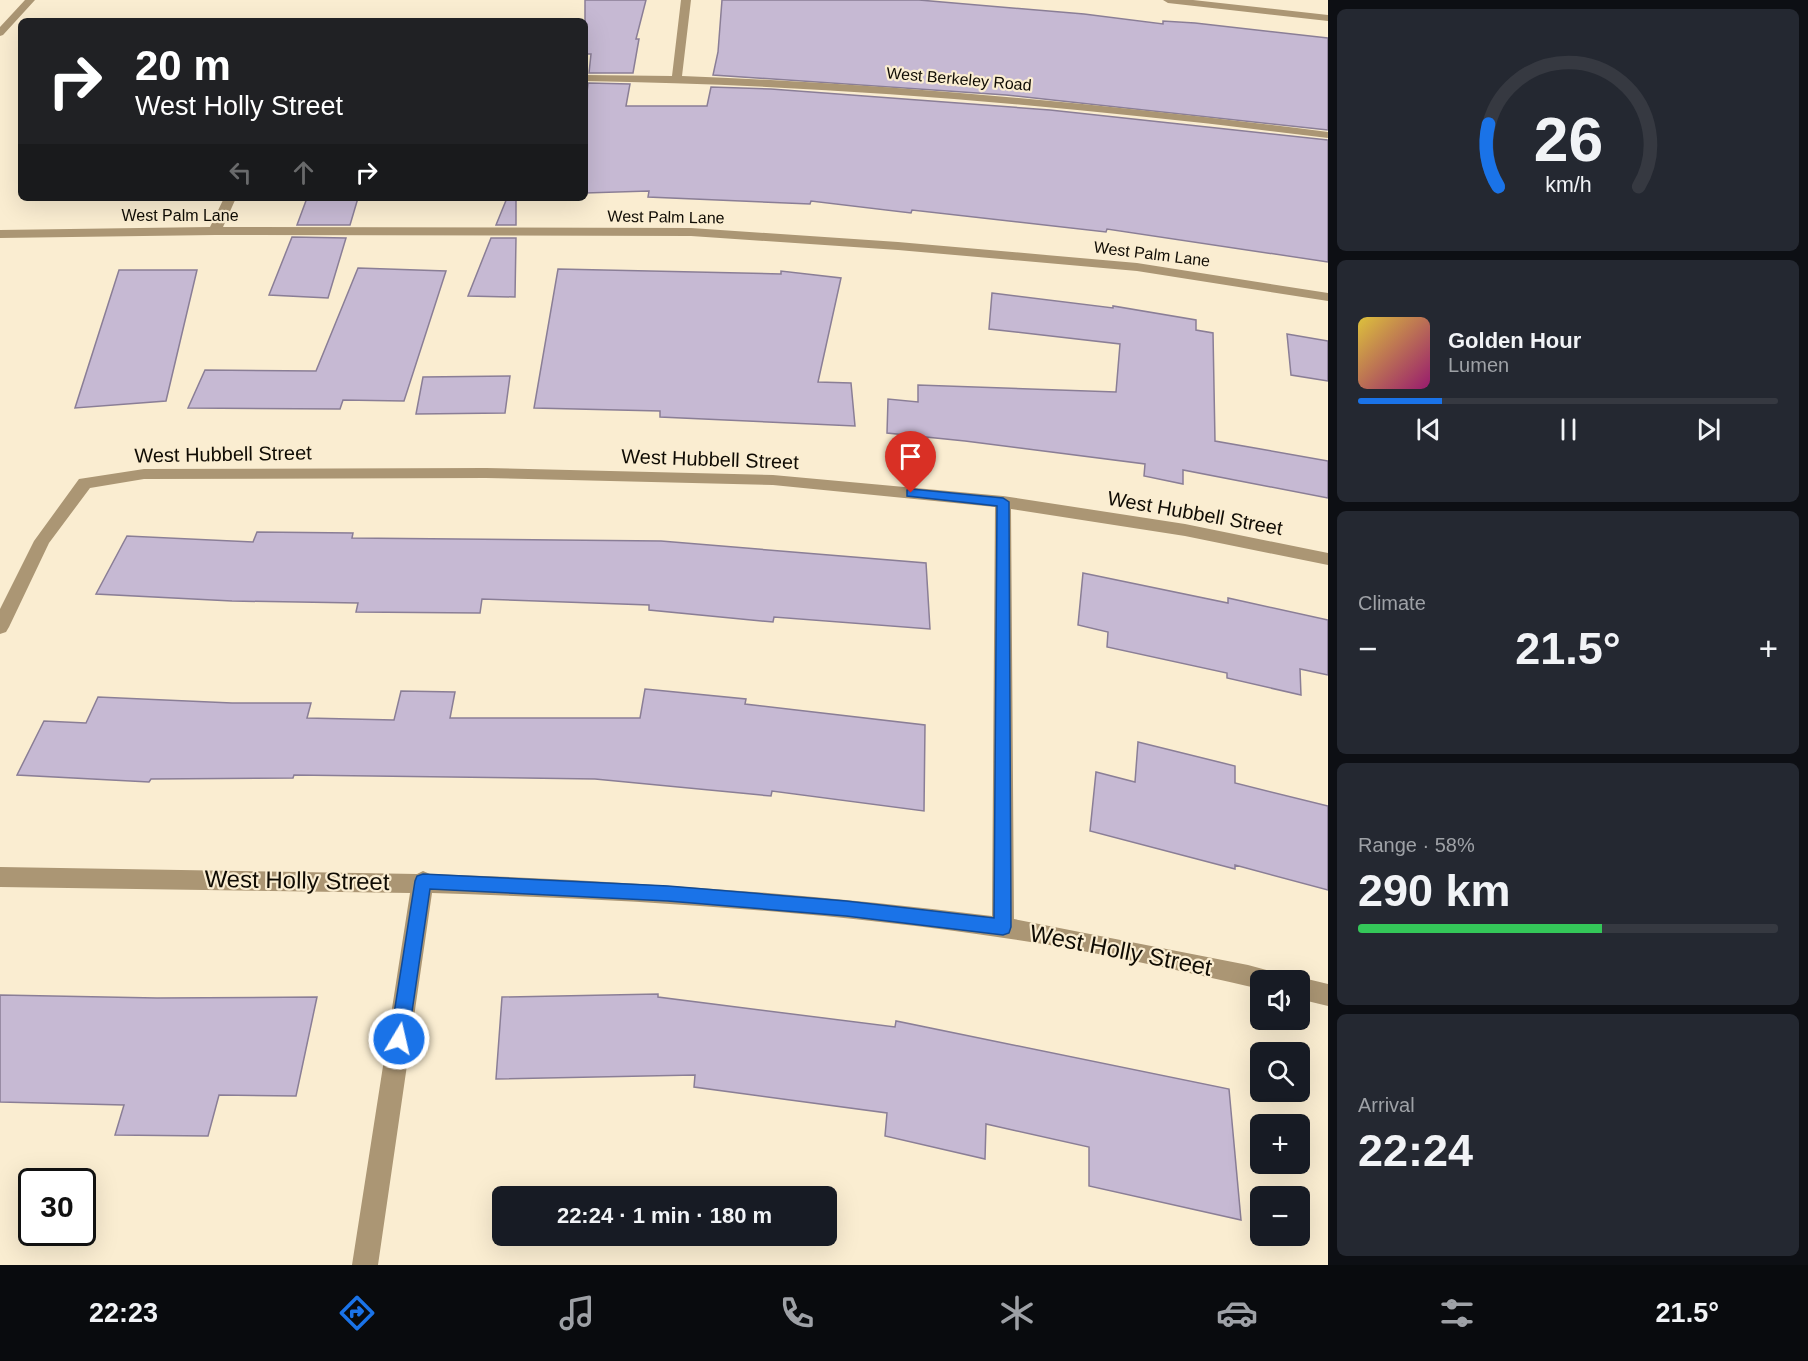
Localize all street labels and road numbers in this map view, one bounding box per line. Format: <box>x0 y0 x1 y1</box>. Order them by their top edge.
street label: West Berkeley Road <box>886 64 1032 94</box>
street label: West Palm Lane <box>121 207 239 224</box>
street label: West Palm Lane <box>607 207 725 227</box>
street label: West Palm Lane <box>1093 238 1211 270</box>
street label: West Hubbell Street <box>134 441 312 467</box>
street label: West Hubbell Street <box>621 445 800 473</box>
street label: West Hubbell Street <box>1106 487 1285 539</box>
street label: West Holly Street <box>204 865 390 895</box>
street label: West Holly Street <box>1028 919 1215 981</box>

